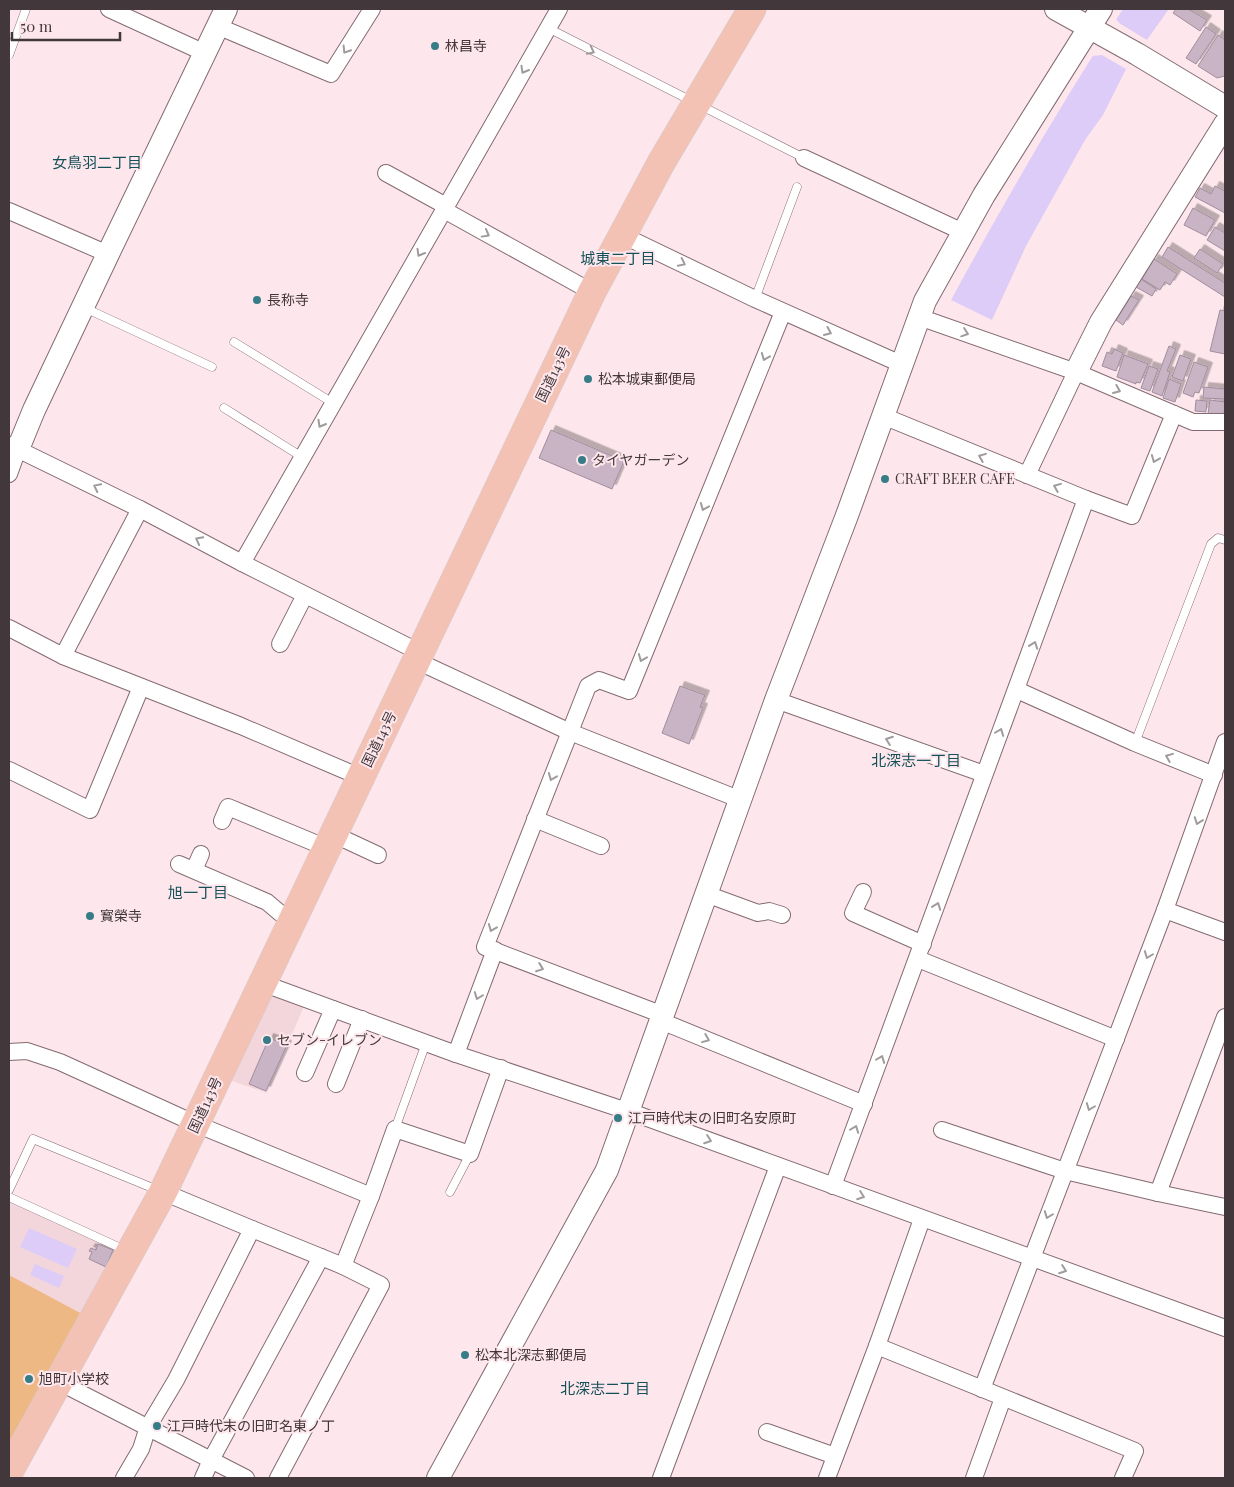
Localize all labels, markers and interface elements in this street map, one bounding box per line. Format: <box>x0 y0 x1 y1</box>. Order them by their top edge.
scale bar <box>12 10 120 42</box>
text: 50 m <box>20 16 53 36</box>
place label: 林昌寺 <box>445 36 487 55</box>
marker: 林昌寺 <box>429 40 441 52</box>
one-way arrow <box>586 44 595 54</box>
one-way arrow <box>343 45 352 54</box>
one-way arrow <box>520 65 530 74</box>
district label: 女鳥羽二丁目 <box>52 152 142 172</box>
one-way arrow <box>481 228 490 238</box>
one-way arrow <box>416 247 426 256</box>
district label: 城東二丁目 <box>580 248 656 268</box>
one-way arrow <box>676 257 685 267</box>
place label: 長称寺 <box>267 290 309 309</box>
marker: 長称寺 <box>251 294 263 306</box>
one-way arrow <box>823 325 832 336</box>
one-way arrow <box>960 327 969 337</box>
street label: 国道143号 <box>531 343 574 405</box>
one-way arrow <box>761 352 771 361</box>
place label: 松本城東郵便局 <box>598 369 696 388</box>
marker: 松本城東郵便局 <box>582 373 594 385</box>
one-way arrow <box>1112 383 1121 394</box>
one-way arrow <box>318 419 328 428</box>
place label: タイヤガーデン <box>592 450 690 469</box>
one-way arrow <box>978 452 987 463</box>
marker: タイヤガーデン <box>576 454 588 466</box>
one-way arrow <box>1151 454 1162 463</box>
place label: CRAFT BEER CAFE <box>895 469 1015 488</box>
marker: CRAFT BEER CAFE <box>879 473 891 485</box>
one-way arrow <box>1053 483 1062 493</box>
one-way arrow <box>93 484 102 494</box>
one-way arrow <box>699 502 710 511</box>
one-way arrow <box>195 536 204 546</box>
one-way arrow <box>1028 641 1038 649</box>
one-way arrow <box>638 653 649 662</box>
street label: 国道143号 <box>357 708 400 770</box>
one-way arrow <box>995 729 1005 737</box>
one-way arrow <box>885 736 893 746</box>
district label: 北深志一丁目 <box>871 750 961 770</box>
one-way arrow <box>1165 752 1174 763</box>
one-way arrow <box>548 772 558 781</box>
one-way arrow <box>1193 816 1203 825</box>
district label: 旭一丁目 <box>168 882 228 902</box>
one-way arrow <box>931 902 941 911</box>
place label: 寳榮寺 <box>100 906 142 925</box>
marker: 寳榮寺 <box>84 910 96 922</box>
one-way arrow <box>488 923 498 932</box>
one-way arrow <box>1144 950 1154 959</box>
one-way arrow <box>536 962 544 972</box>
one-way arrow <box>473 991 484 1000</box>
place label: セブン-イレブン <box>277 1030 382 1049</box>
one-way arrow <box>701 1033 710 1044</box>
marker: セブン-イレブン <box>261 1034 273 1046</box>
one-way arrow <box>875 1055 885 1064</box>
street label: 国道143号 <box>183 1074 226 1136</box>
one-way arrow <box>1086 1102 1096 1111</box>
place label: 江戸時代末の旧町名安原町 <box>628 1108 796 1127</box>
marker: 江戸時代末の旧町名安原町 <box>612 1112 624 1124</box>
one-way arrow <box>849 1125 859 1134</box>
one-way arrow <box>703 1134 712 1145</box>
one-way arrow <box>856 1190 864 1200</box>
one-way arrow <box>1044 1210 1055 1219</box>
one-way arrow <box>1058 1264 1066 1274</box>
place label: 松本北深志郵便局 <box>475 1345 587 1364</box>
marker: 松本北深志郵便局 <box>459 1349 471 1361</box>
place label: 旭町小学校 <box>39 1369 109 1388</box>
marker: 旭町小学校 <box>23 1373 35 1385</box>
district label: 北深志二丁目 <box>560 1378 650 1398</box>
place label: 江戸時代末の旧町名東ノ丁 <box>167 1416 335 1435</box>
marker: 江戸時代末の旧町名東ノ丁 <box>151 1420 163 1432</box>

